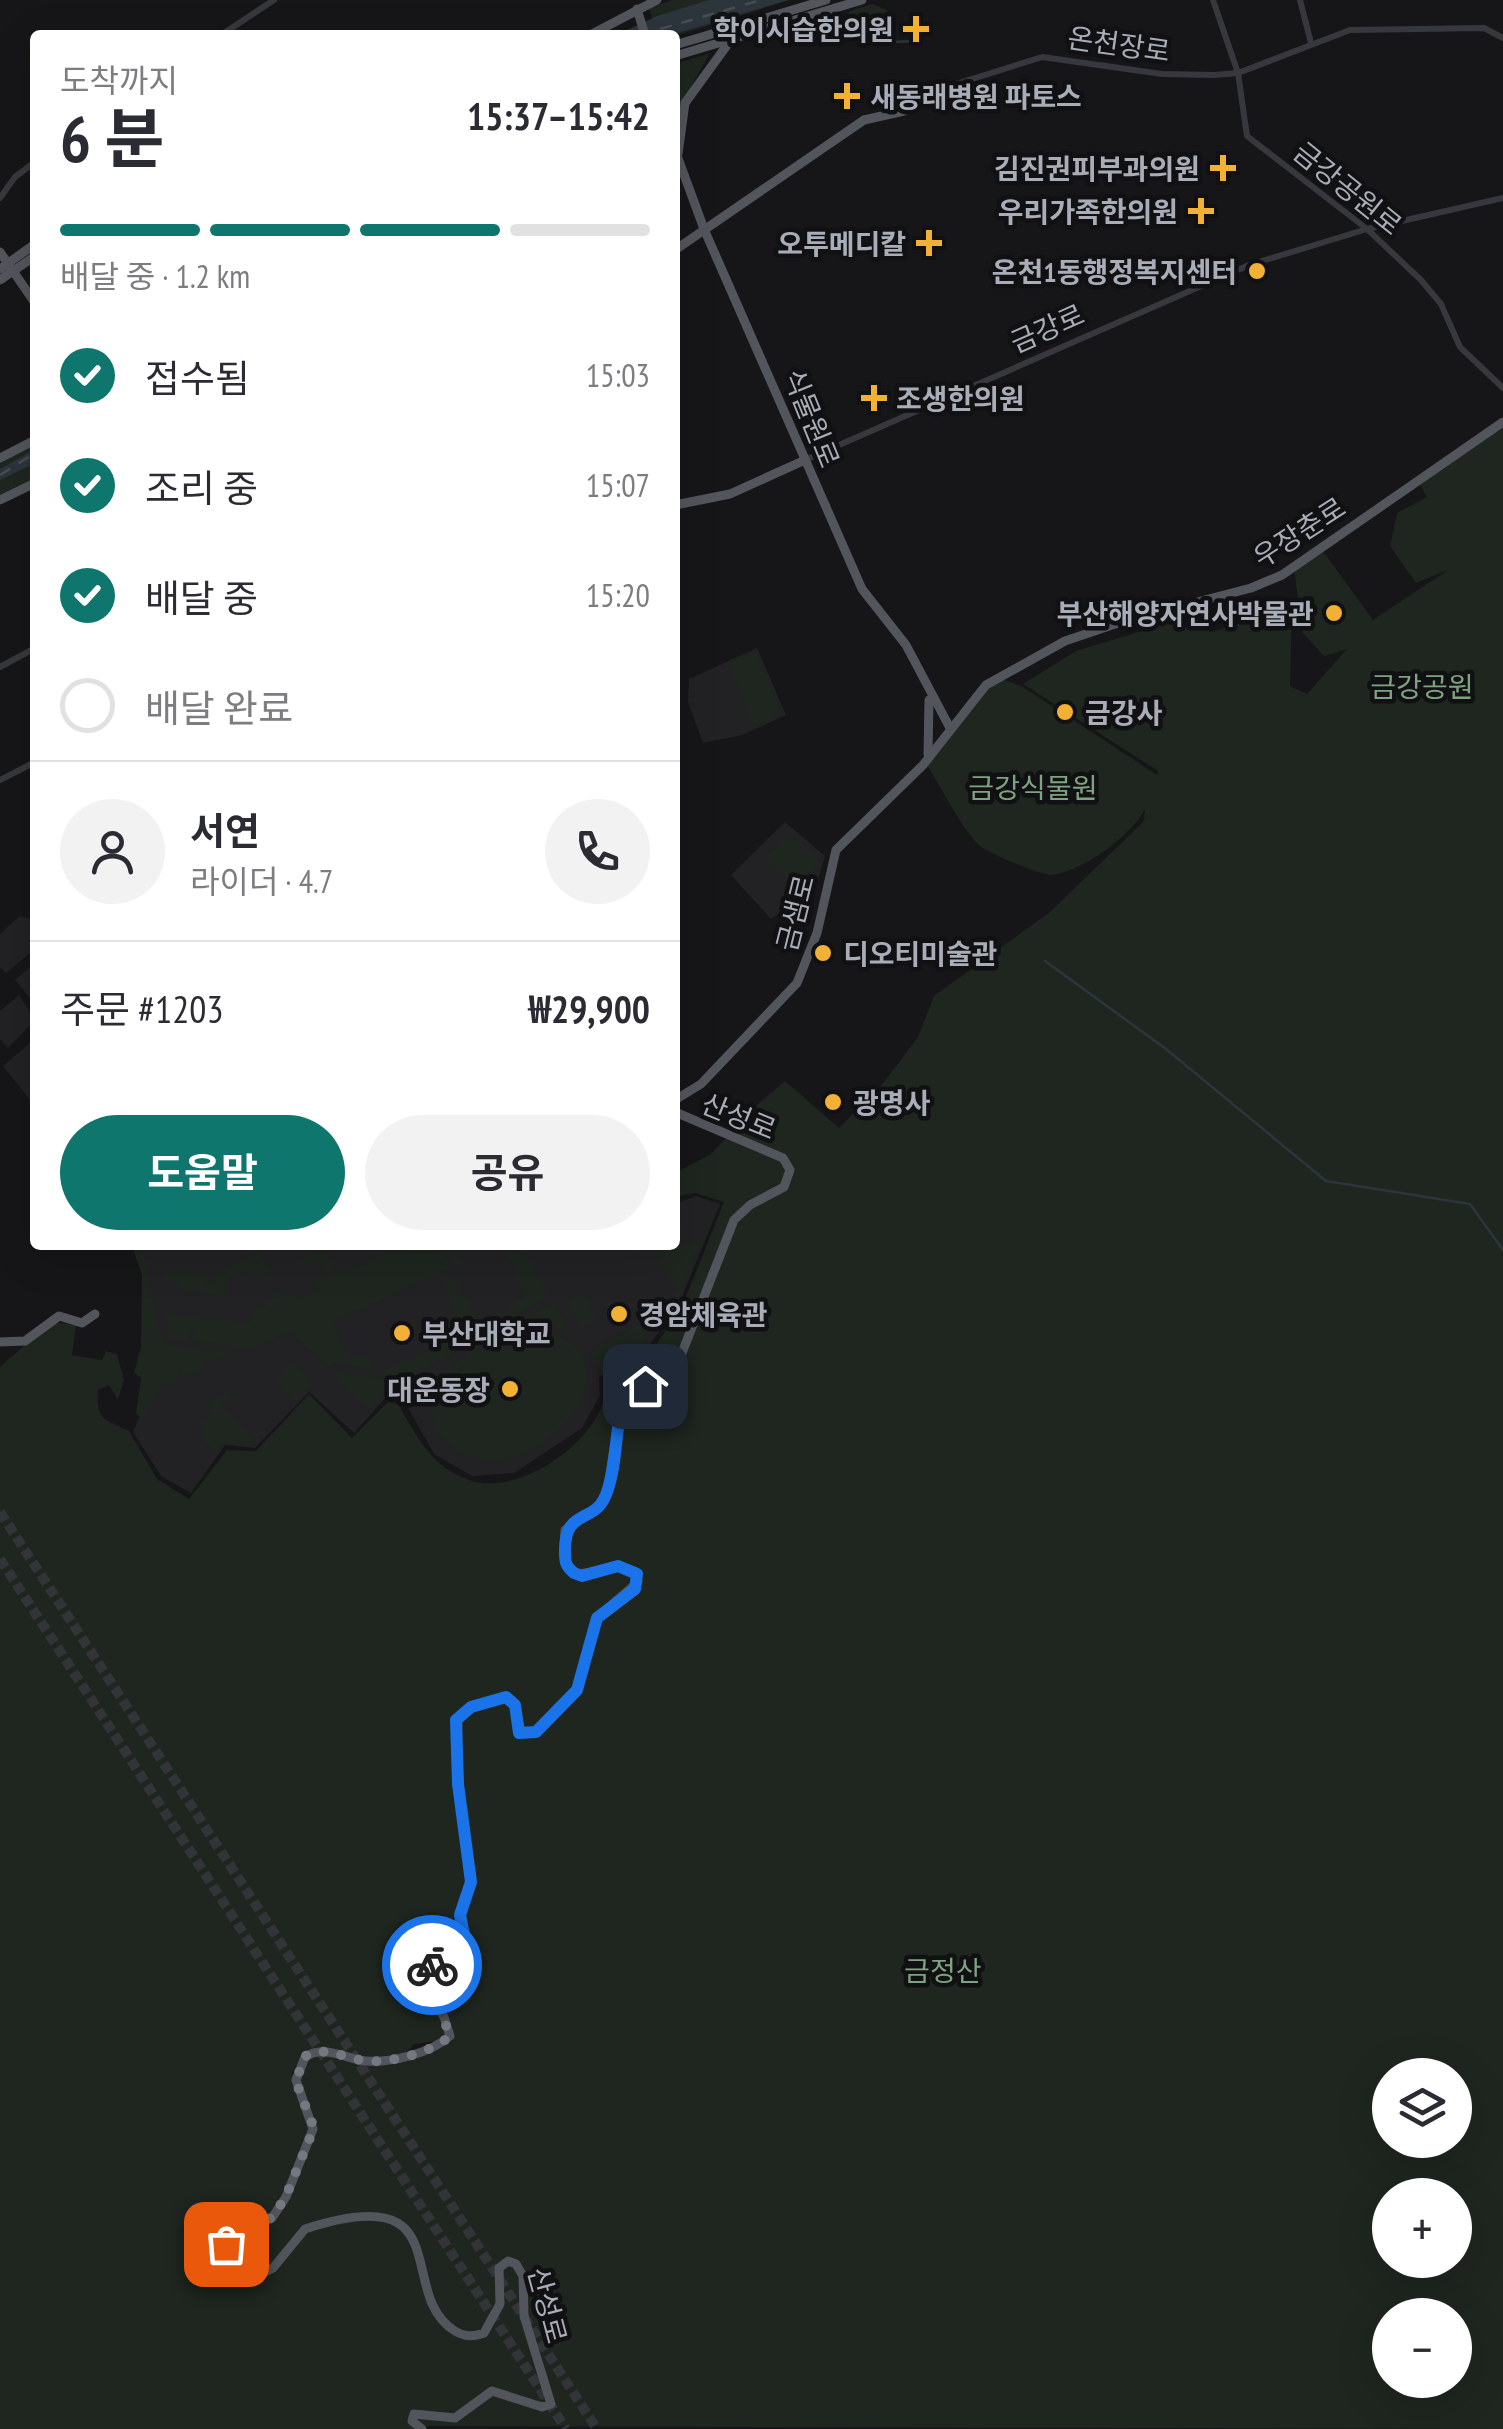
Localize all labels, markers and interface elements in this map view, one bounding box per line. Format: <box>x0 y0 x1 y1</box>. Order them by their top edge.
place label: 학이시습한의원 <box>714 11 894 48</box>
marker: 학이시습한의원 <box>903 16 929 42</box>
street label: 온천장로 <box>1065 19 1173 69</box>
text: 도착까지 <box>60 59 178 101</box>
place label: 새동래병원 파토스 <box>870 78 1082 115</box>
marker: 새동래병원 파토스 <box>834 83 860 109</box>
text: 15:37–15:42 <box>467 91 650 140</box>
text: 6 분 <box>60 96 164 180</box>
street label: 금강공원로 <box>1286 133 1410 243</box>
place label: 김진권피부과의원 <box>994 150 1200 187</box>
marker: 김진권피부과의원 <box>1210 155 1236 181</box>
place label: 우리가족한의원 <box>998 193 1178 230</box>
marker: 우리가족한의원 <box>1188 198 1214 224</box>
place label: 오투메디칼 <box>777 225 906 262</box>
marker: 오투메디칼 <box>916 230 942 256</box>
place label: 온천1동행정복지센터 <box>992 253 1237 290</box>
text: 배달 중 · 1.2 km <box>60 255 250 297</box>
marker: 온천1동행정복지센터 <box>1246 260 1268 282</box>
street label: 금강로 <box>1004 295 1090 361</box>
icon: check <box>60 348 115 403</box>
text: 접수됨 <box>145 353 250 402</box>
text: 15:03 <box>586 354 650 396</box>
street label: 식물원로 <box>776 363 848 473</box>
place label: 조생한의원 <box>896 380 1025 417</box>
marker: 조생한의원 <box>861 385 887 411</box>
icon: check <box>60 458 115 513</box>
text: 조리 중 <box>145 463 258 512</box>
text: 15:07 <box>586 464 650 506</box>
street label: 우장춘로 <box>1246 488 1352 576</box>
icon: check <box>60 568 115 623</box>
text: 배달 중 <box>145 573 258 622</box>
text: 15:20 <box>586 574 650 616</box>
place label: 부산해양자연사박물관 <box>1056 595 1314 632</box>
marker: 부산해양자연사박물관 <box>1323 602 1345 624</box>
park label: 금강공원 <box>1370 668 1474 705</box>
text: 배달 완료 <box>145 683 293 732</box>
place label: 금강사 <box>1085 694 1163 731</box>
marker: 금강사 <box>1054 701 1076 723</box>
park label: 금강식물원 <box>969 769 1097 806</box>
button: person <box>60 799 165 904</box>
button: phone <box>545 799 650 904</box>
text: 서연 <box>190 806 260 855</box>
text: 라이더 · 4.7 <box>190 860 333 902</box>
street label: 금샘로 <box>768 871 822 955</box>
place label: 디오티미술관 <box>843 935 998 972</box>
marker: 디오티미술관 <box>812 942 834 964</box>
text: 주문 #1203 <box>60 984 223 1033</box>
text: ₩29,900 <box>529 984 650 1033</box>
street label: 산성로 <box>696 1084 782 1148</box>
place label: 광명사 <box>853 1084 931 1121</box>
marker: 광명사 <box>822 1091 844 1113</box>
button: 도움말 <box>60 1115 345 1230</box>
button: 공유 <box>365 1115 650 1230</box>
place label: 경암체육관 <box>639 1296 768 1333</box>
marker: 경암체육관 <box>608 1303 630 1325</box>
place label: 부산대학교 <box>422 1315 551 1352</box>
marker: 부산대학교 <box>391 1322 413 1344</box>
pin <box>603 1344 688 1429</box>
icon: home <box>618 1359 673 1414</box>
place label: 대운동장 <box>387 1371 490 1408</box>
marker: 대운동장 <box>499 1378 521 1400</box>
courier <box>382 1915 482 2015</box>
icon: bike <box>405 1938 460 1993</box>
park label: 금정산 <box>904 1952 982 1989</box>
map controls <box>1372 2058 1472 2398</box>
button: layers <box>1372 2058 1472 2158</box>
button: + <box>1372 2178 1472 2278</box>
pin <box>184 2202 269 2287</box>
icon: bag <box>199 2217 254 2272</box>
street label: 산성로 <box>520 2263 576 2347</box>
button: − <box>1372 2298 1472 2398</box>

